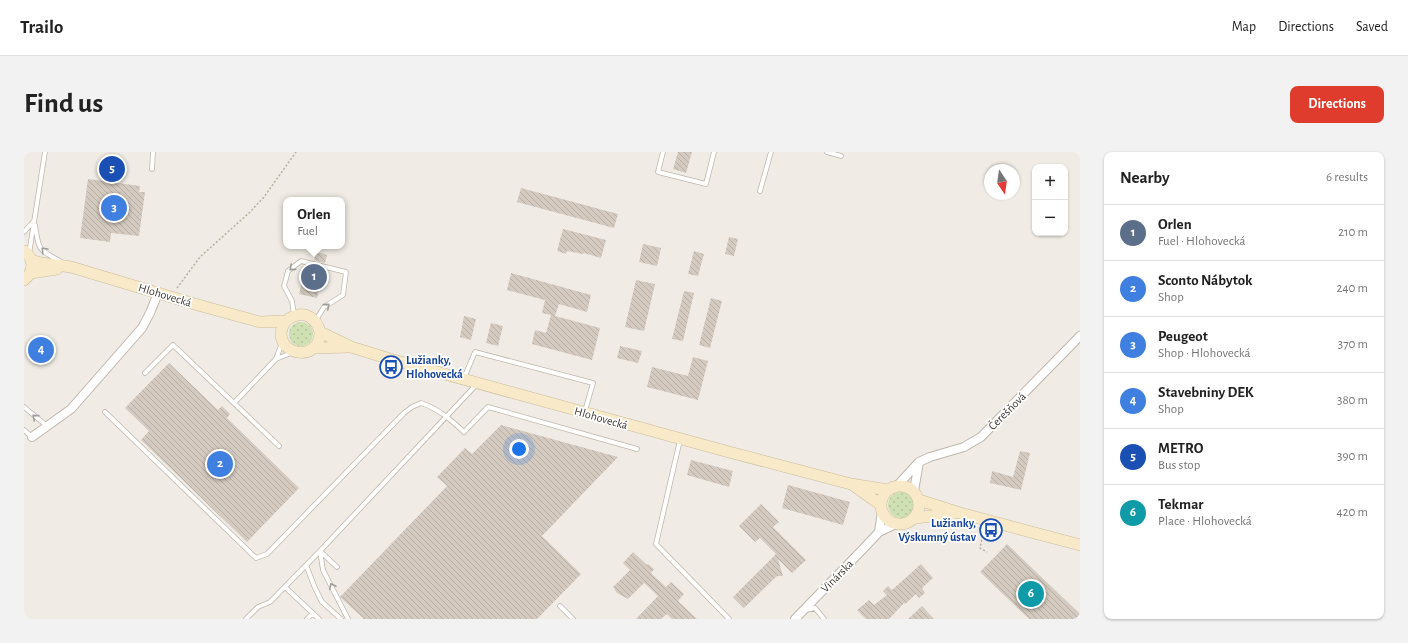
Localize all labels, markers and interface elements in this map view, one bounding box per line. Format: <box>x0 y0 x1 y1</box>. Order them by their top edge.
text: Trailo <box>20 18 63 37</box>
text: Map <box>1232 20 1256 34</box>
text: Directions <box>1278 20 1334 34</box>
text: Saved <box>1356 20 1388 34</box>
button: Directions <box>1290 86 1384 123</box>
text: Find us <box>24 90 103 118</box>
pin: 5 <box>99 154 125 184</box>
north arrow <box>984 164 1020 200</box>
map controls <box>1032 164 1068 236</box>
button: + <box>1032 164 1068 200</box>
text: Nearby <box>1120 169 1170 186</box>
text: 6 results <box>1326 171 1368 184</box>
pin: 3 <box>101 193 127 223</box>
popup <box>283 197 345 249</box>
button: − <box>1032 200 1068 236</box>
text: Orlen <box>297 207 331 222</box>
text: Orlen <box>1158 217 1192 232</box>
text: Fuel <box>297 225 318 238</box>
text: 1 <box>1131 226 1135 239</box>
text: 210 m <box>1338 226 1368 239</box>
text: Fuel · Hlohovecká <box>1158 235 1246 248</box>
one-way arrow <box>41 247 49 255</box>
pin: 1 <box>301 262 327 292</box>
one-way arrow <box>289 264 297 271</box>
text: Sconto Nábytok <box>1158 273 1252 288</box>
street label: Hlohovecká <box>137 281 193 309</box>
text: 2 <box>1130 282 1136 295</box>
text: 240 m <box>1336 282 1368 295</box>
text: Shop <box>1158 291 1184 304</box>
one-way arrow <box>322 303 330 310</box>
text: Peugeot <box>1158 329 1208 344</box>
pin: 4 <box>28 335 54 365</box>
text: 3 <box>1130 338 1136 351</box>
text: 370 m <box>1338 338 1368 351</box>
text: Shop · Hlohovecká <box>1158 347 1250 360</box>
bus stop icon: Lužianky, Hlohovecká <box>378 354 404 380</box>
place label: Lužianky, Hlohovecká <box>406 354 463 380</box>
text: Stavebniny DEK <box>1158 385 1254 400</box>
street label: Čerešňová <box>985 389 1028 432</box>
text: 4 <box>1130 394 1136 407</box>
text: 380 m <box>1337 394 1368 407</box>
text: Shop <box>1158 403 1184 416</box>
street label: Hlohovecká <box>573 405 629 431</box>
one-way arrow <box>33 414 40 421</box>
your location <box>509 439 529 459</box>
text: METRO <box>1158 441 1203 456</box>
pin: 2 <box>207 449 233 479</box>
text: 5 <box>1130 450 1136 463</box>
text: 390 m <box>1337 450 1368 463</box>
text: Bus stop <box>1158 459 1200 472</box>
text: Tekmar <box>1158 497 1204 512</box>
text: 6 <box>1130 506 1136 519</box>
text: 420 m <box>1336 506 1368 519</box>
text: Place · Hlohovecká <box>1158 515 1252 528</box>
place label: Lužianky, Výskumný ústav <box>898 517 977 544</box>
bus stop icon: Lužianky, Výskumný ústav <box>978 517 1004 543</box>
street label: Vinárska <box>819 557 856 595</box>
pin: 6 <box>1018 579 1044 609</box>
one-way arrow <box>329 583 336 590</box>

